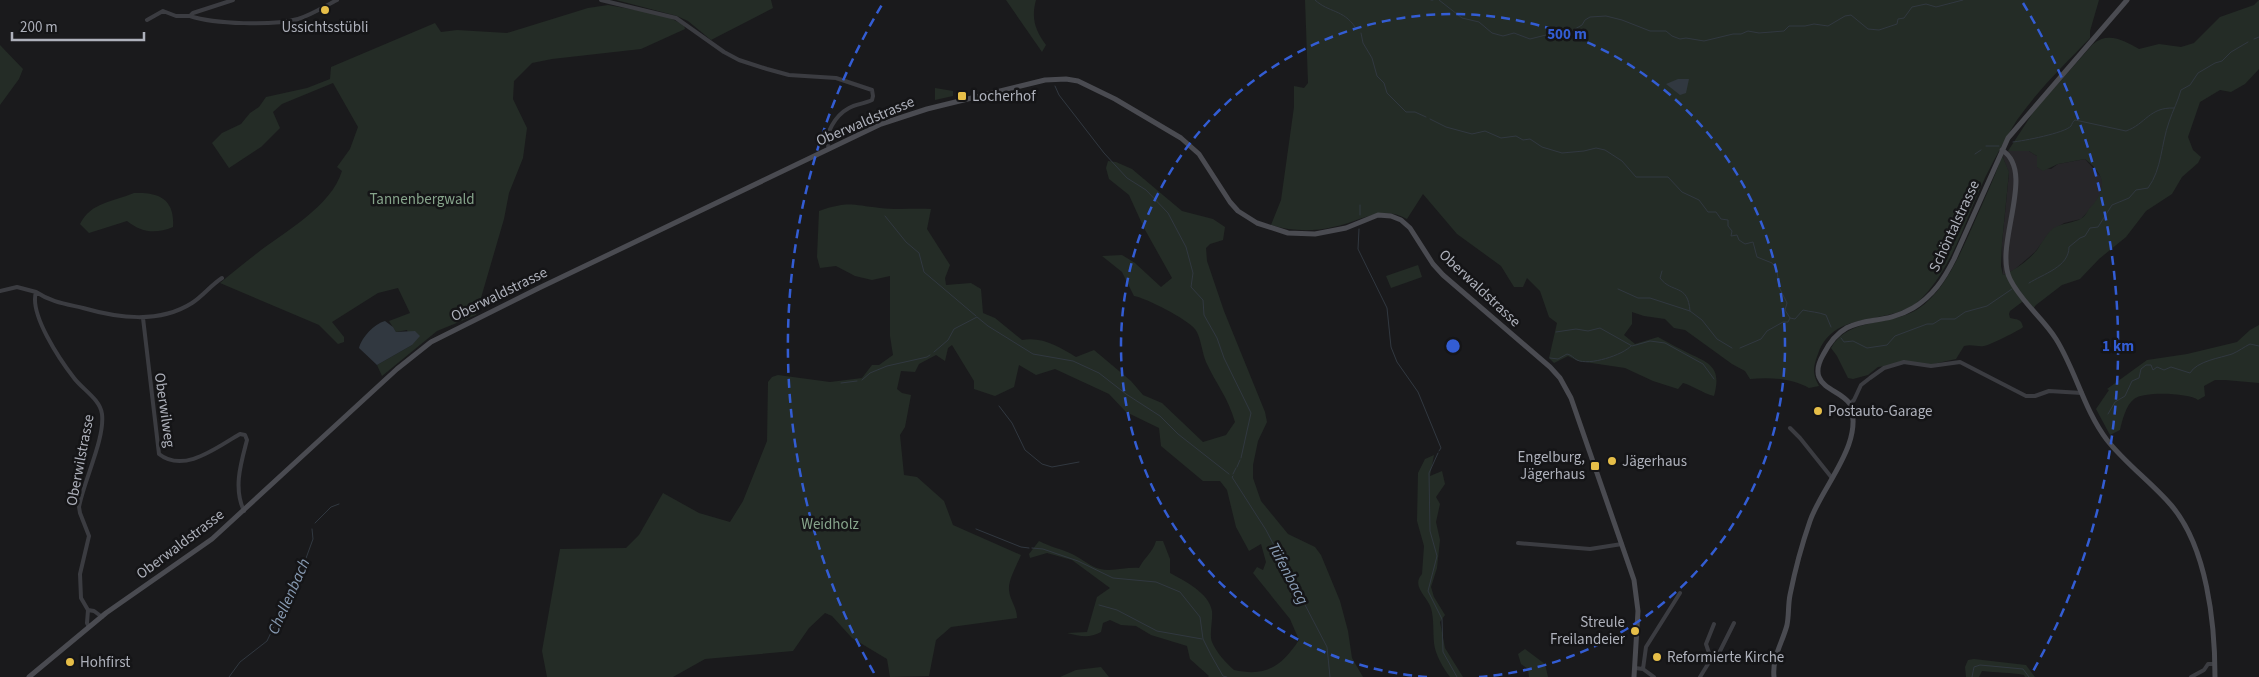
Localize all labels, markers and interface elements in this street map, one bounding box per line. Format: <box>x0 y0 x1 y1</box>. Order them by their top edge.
marker: Ussichtsstübli <box>319 4 331 16</box>
scale bar <box>12 10 145 42</box>
text: 200 m <box>20 17 58 38</box>
place label: Ussichtsstübli <box>281 17 369 38</box>
text: 500 m <box>1547 24 1587 45</box>
place label: Locherhof <box>972 86 1036 107</box>
marker: Locherhof <box>956 90 968 102</box>
street label: Oberwaldstrasse <box>813 91 918 152</box>
street label: Schöntalstrasse <box>1924 177 1985 275</box>
park label: Tannenbergwald <box>369 189 475 210</box>
street label: Oberwaldstrasse <box>1434 245 1525 332</box>
street label: Oberwaldstrasse <box>447 262 551 327</box>
text: 1 km <box>2102 336 2134 357</box>
centre of rings <box>1444 337 1462 355</box>
street label: Oberwilweg <box>149 371 180 449</box>
place label: Postauto-Garage <box>1828 401 1932 422</box>
marker: Postauto-Garage <box>1812 405 1824 417</box>
street label: Oberwilstrasse <box>61 412 100 508</box>
place label: Engelburg, Jägerhaus <box>1517 447 1585 485</box>
place label: Jägerhaus <box>1622 451 1687 472</box>
marker: Jägerhaus <box>1606 455 1618 467</box>
marker: Engelburg, Jägerhaus <box>1589 460 1601 472</box>
street label: Oberwaldstrasse <box>132 504 229 584</box>
park label: Weidholz <box>801 514 859 535</box>
water label: Tüfenbacg <box>1263 538 1314 609</box>
water label: Chellenbach <box>262 555 316 638</box>
place label: Streule Freilandeier <box>1550 612 1626 650</box>
marker: Streule Freilandeier <box>1629 625 1641 637</box>
place label: Reformierte Kirche <box>1667 647 1784 668</box>
marker: Reformierte Kirche <box>1651 651 1663 663</box>
place label: Hohfirst <box>80 652 130 673</box>
marker: Hohfirst <box>64 656 76 668</box>

